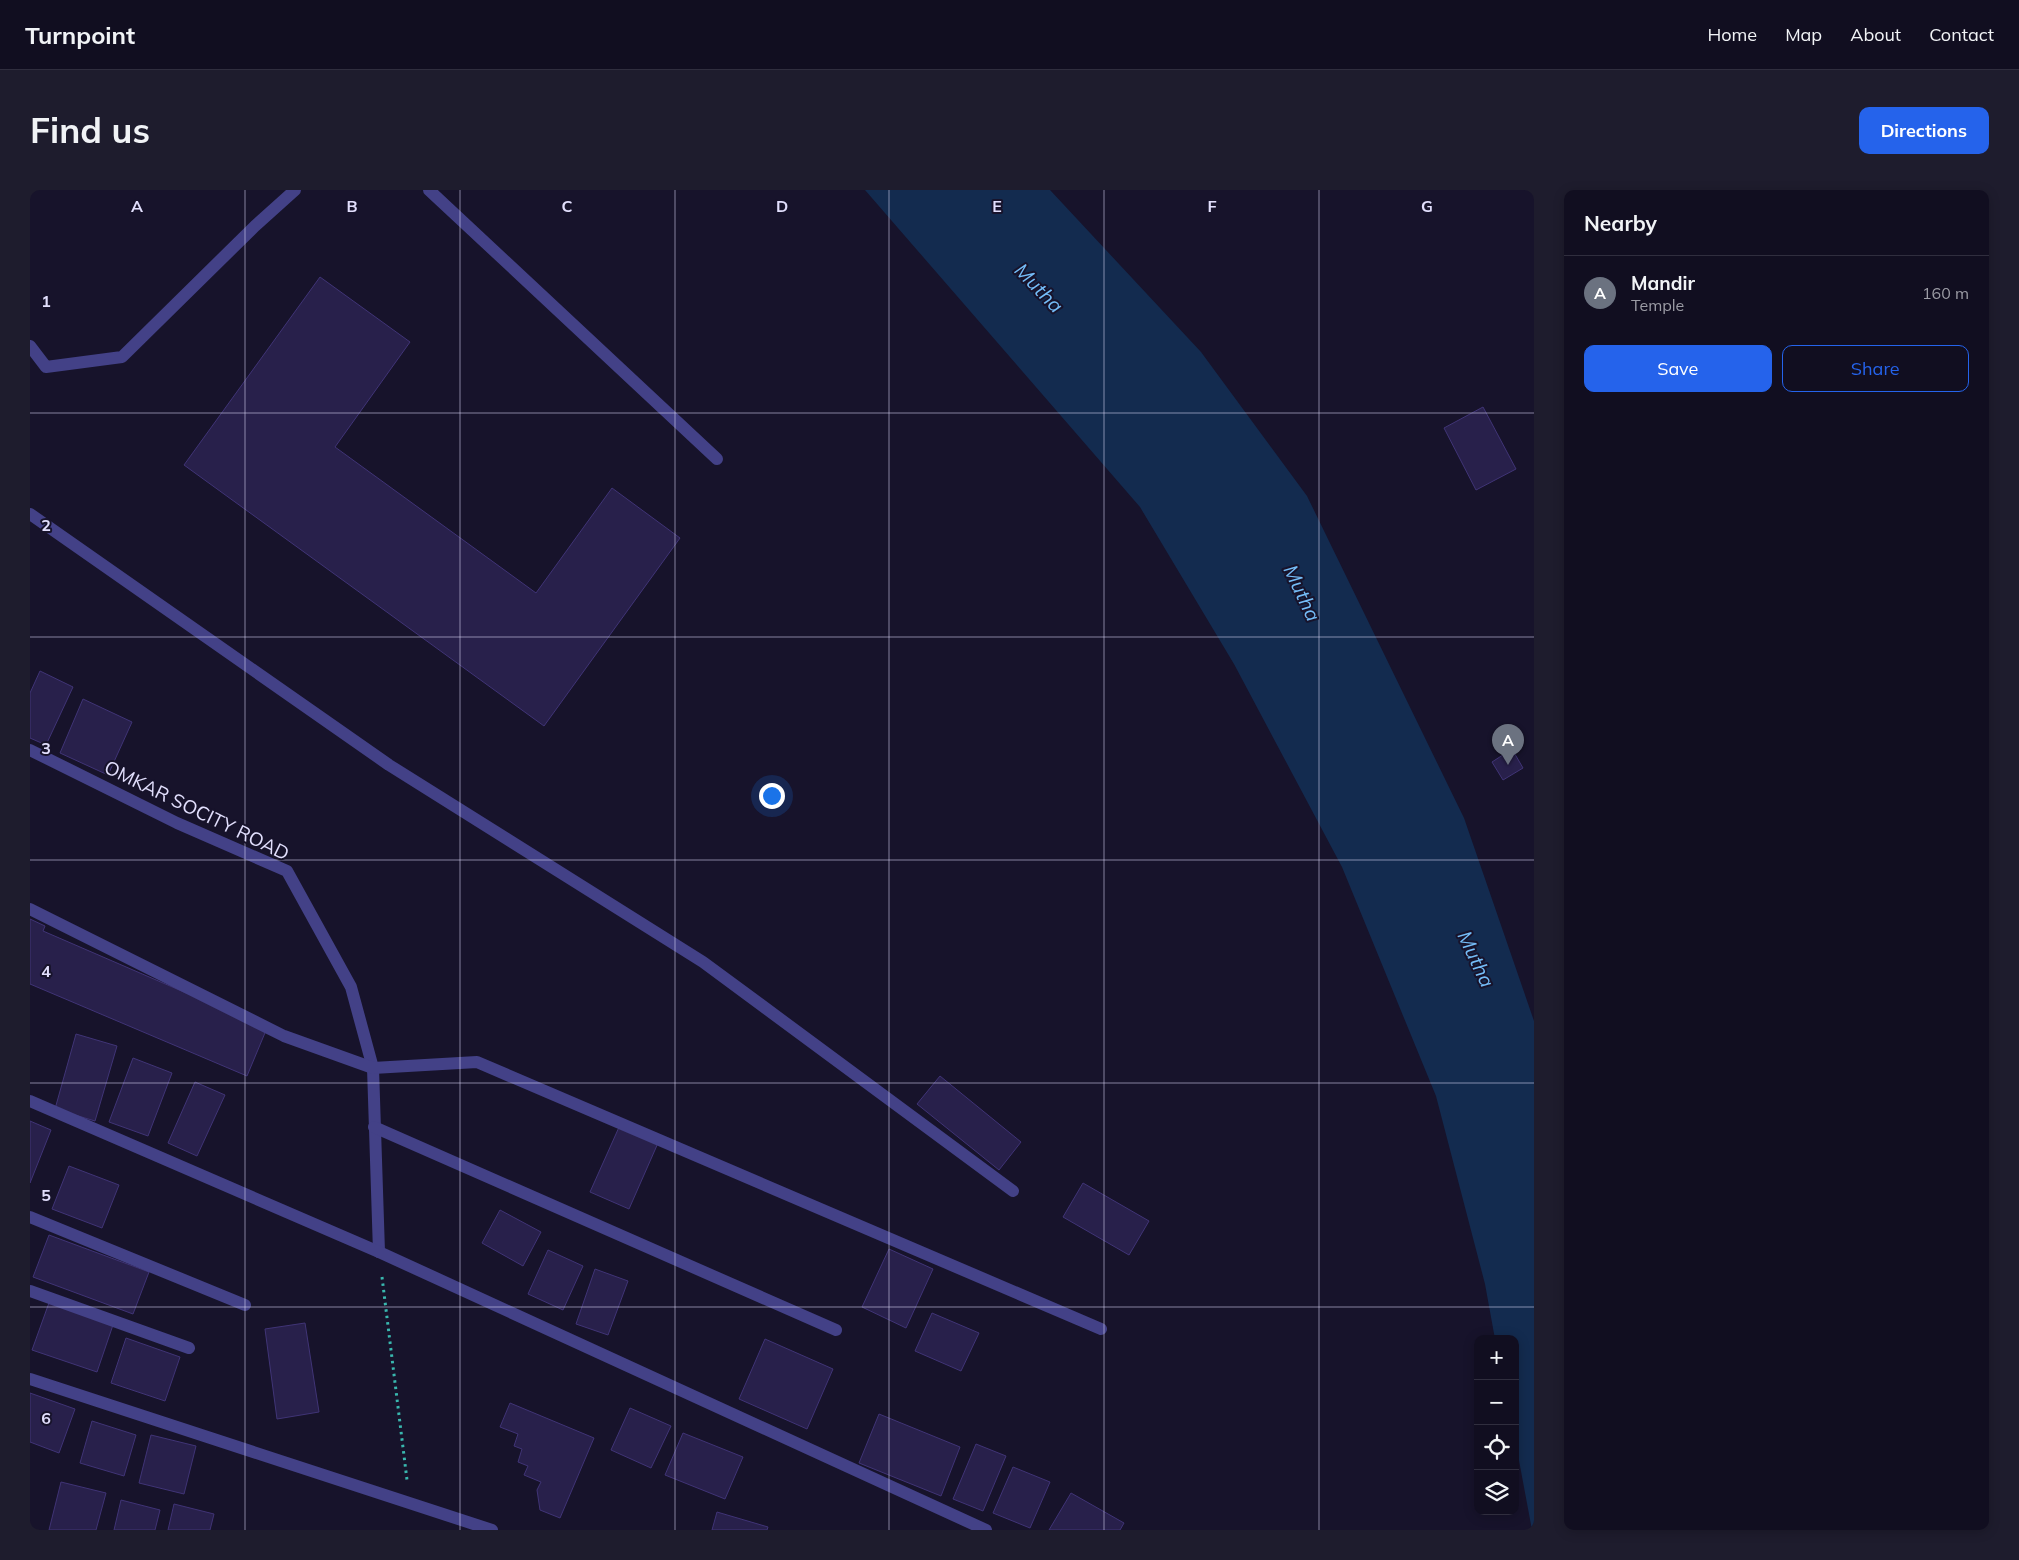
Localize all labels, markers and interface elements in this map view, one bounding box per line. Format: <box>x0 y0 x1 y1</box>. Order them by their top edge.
text: Turnpoint <box>25 20 135 50</box>
text: Home <box>1707 23 1757 46</box>
text: Map <box>1785 23 1822 46</box>
text: About <box>1850 23 1901 46</box>
text: Contact <box>1929 23 1994 46</box>
button: Directions <box>1859 107 1989 154</box>
text: Find us <box>30 108 150 152</box>
text: A <box>131 196 143 216</box>
text: B <box>346 196 358 216</box>
text: C <box>562 196 573 216</box>
text: D <box>776 196 788 216</box>
text: E <box>992 196 1002 216</box>
text: F <box>1207 196 1217 216</box>
text: G <box>1421 196 1433 216</box>
text: Nearby <box>1584 210 1657 236</box>
water label: Mutha <box>1010 258 1069 318</box>
text: Mandir <box>1631 271 1695 295</box>
text: A <box>1594 283 1606 303</box>
text: 160 m <box>1922 283 1969 303</box>
text: 1 <box>41 291 51 311</box>
text: Temple <box>1631 295 1684 315</box>
button: Save <box>1584 345 1772 392</box>
button: Share <box>1782 345 1969 392</box>
text: 2 <box>41 515 51 535</box>
water label: Mutha <box>1279 561 1326 625</box>
pin: A <box>1492 724 1524 765</box>
text: 3 <box>41 738 51 758</box>
street label: OMKAR SOCITY ROAD <box>101 755 293 865</box>
your location <box>759 783 785 809</box>
water label: Mutha <box>1453 927 1500 991</box>
text: 4 <box>41 961 51 981</box>
text: 5 <box>41 1185 51 1205</box>
map controls <box>1474 1335 1519 1515</box>
button: + <box>1474 1335 1519 1380</box>
button: − <box>1474 1380 1519 1425</box>
text: 6 <box>41 1408 51 1428</box>
button: locate <box>1474 1425 1519 1470</box>
button: layers <box>1474 1470 1519 1515</box>

